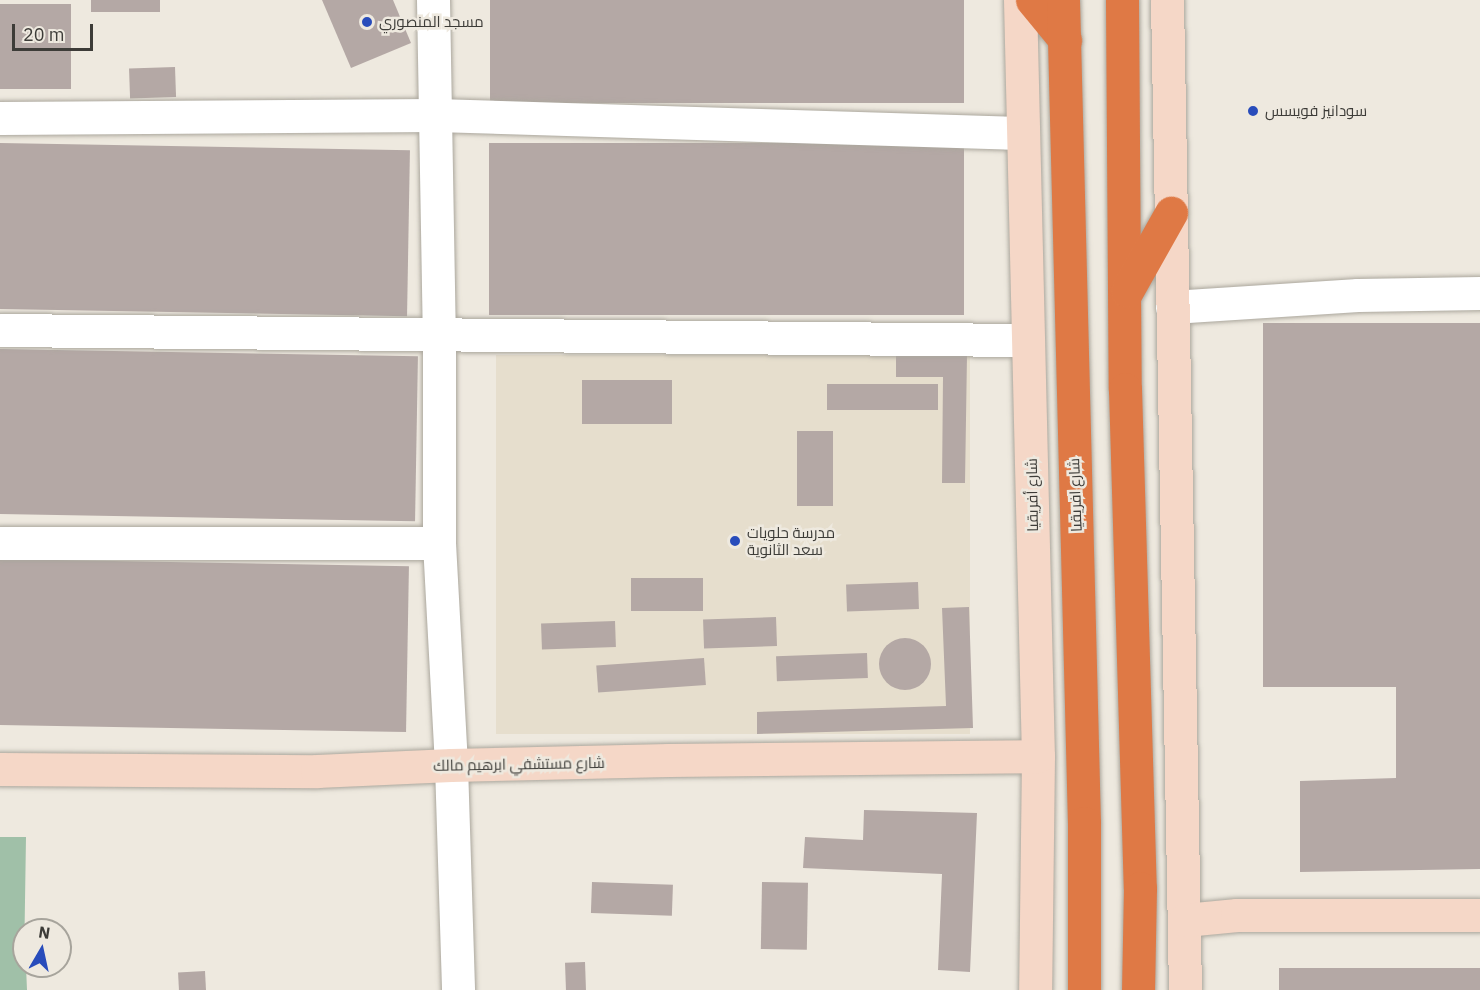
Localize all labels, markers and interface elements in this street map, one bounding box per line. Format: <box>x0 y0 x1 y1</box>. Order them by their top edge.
scale bar <box>15 12 96 50</box>
place label: مسجد المنصوري <box>379 13 484 31</box>
marker: مسجد المنصوري <box>360 15 374 29</box>
text: 20 m <box>23 23 65 46</box>
place label: سودانيز فويسس <box>1265 102 1367 120</box>
marker: سودانيز فويسس <box>1246 104 1260 118</box>
street label: شارع أفريقيا <box>1022 458 1042 532</box>
street label: شارع افريقيا <box>1065 458 1085 532</box>
place label: مدرسة حلويات سعد الثانوية <box>747 523 835 558</box>
marker: مدرسة حلويات سعد الثانوية <box>728 534 742 548</box>
street label: شارع مستشفي ابرهيم مالك <box>433 754 605 774</box>
north arrow <box>12 918 72 978</box>
text: N <box>37 921 52 943</box>

